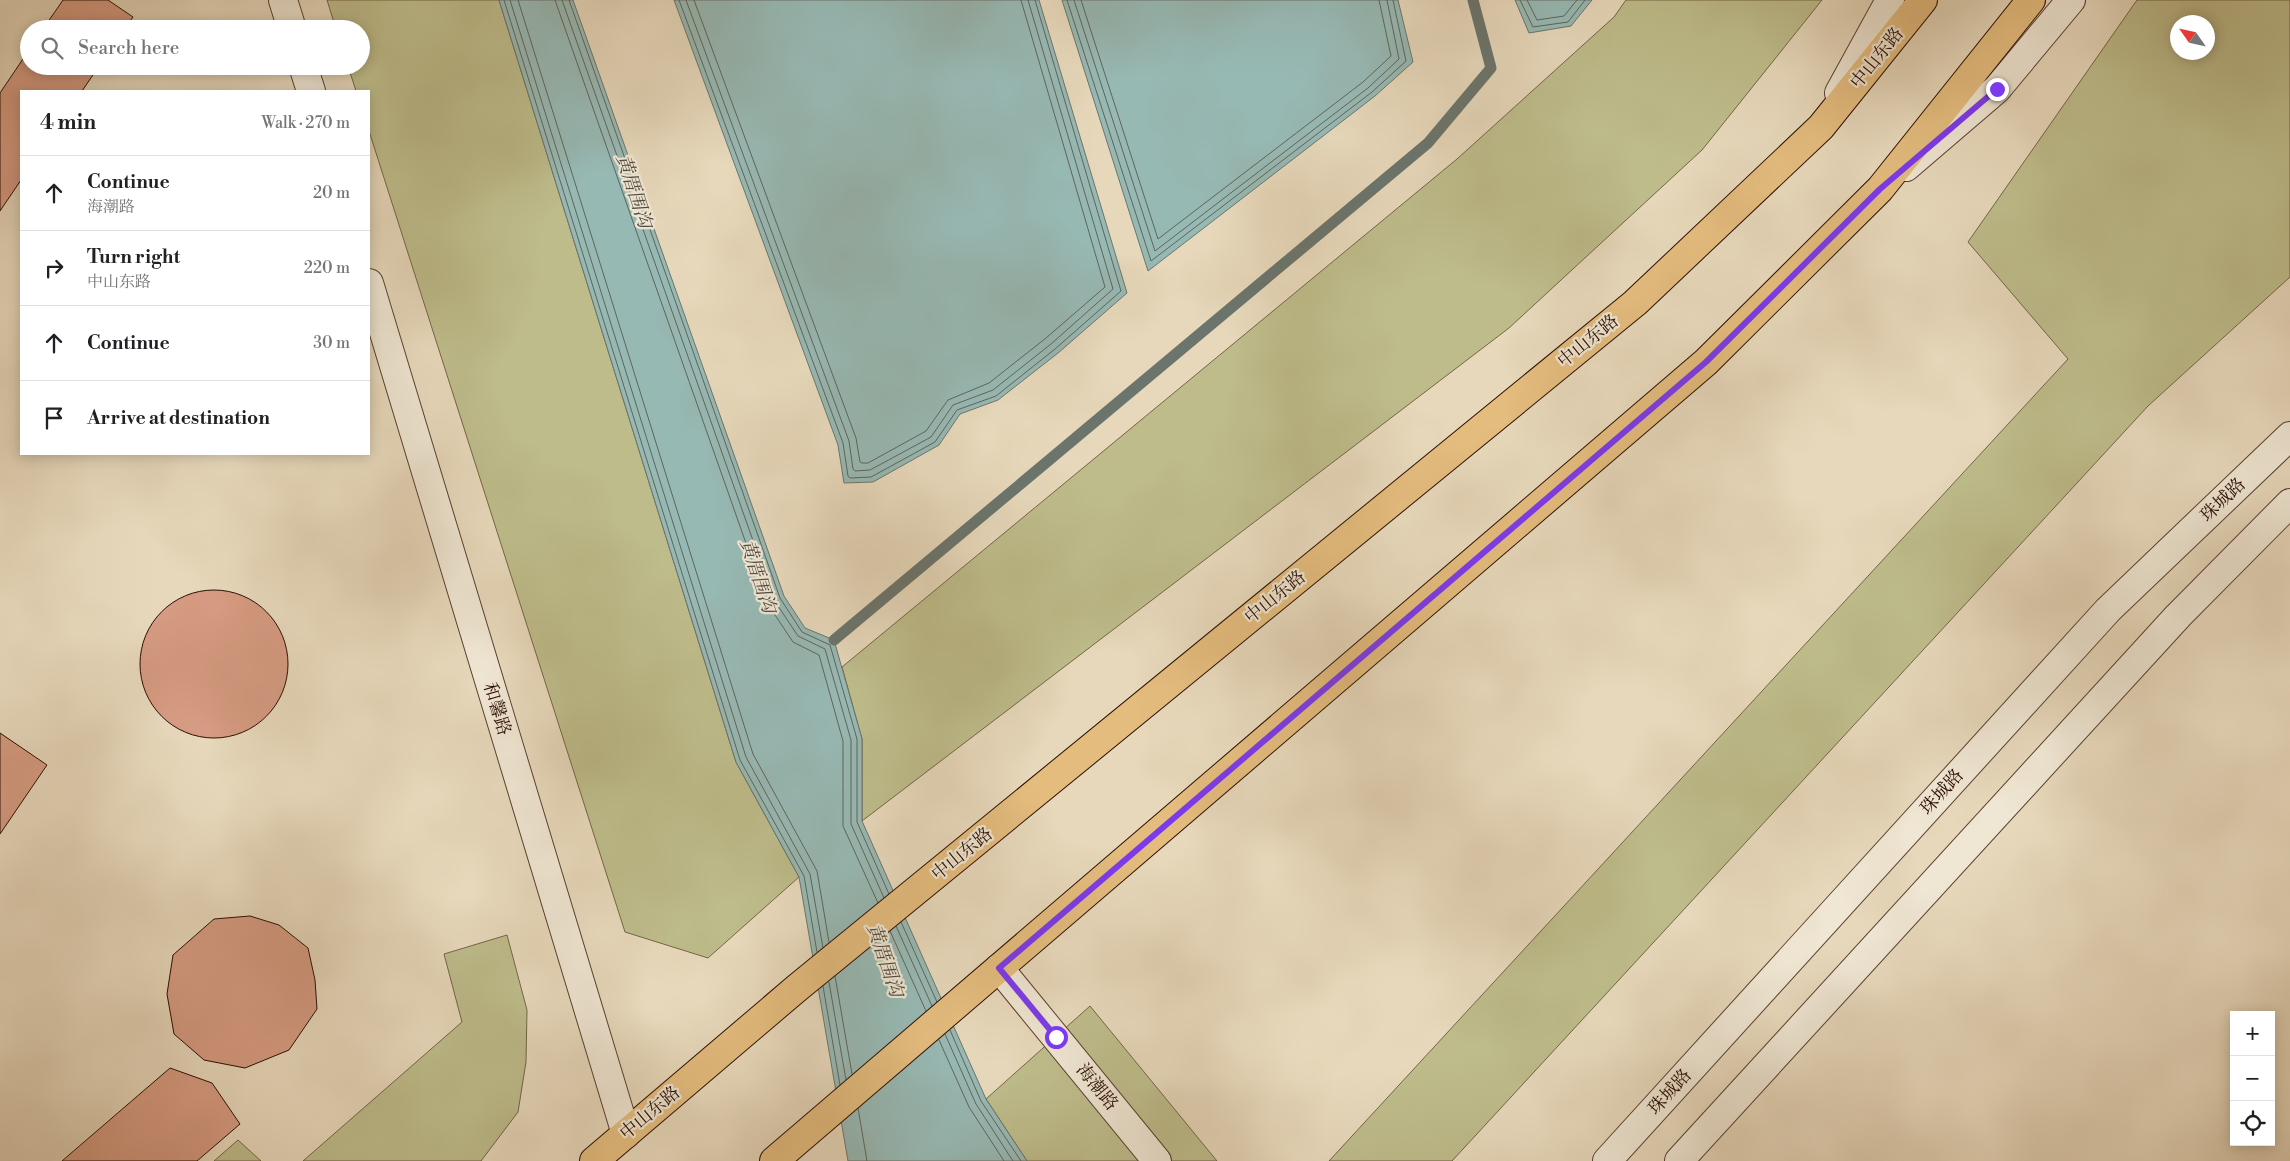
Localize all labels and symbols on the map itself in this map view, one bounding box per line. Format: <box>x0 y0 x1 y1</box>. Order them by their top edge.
north arrow <box>2170 15 2215 60</box>
street label: 中山东路 <box>1845 23 1909 93</box>
route end <box>1986 78 2009 101</box>
water label: 黄厝围沟 <box>611 151 658 234</box>
street label: 中山东路 <box>1553 309 1623 373</box>
street label: 珠城路 <box>2196 473 2250 527</box>
water label: 黄厝围沟 <box>735 536 782 619</box>
street label: 中山东路 <box>1240 565 1310 629</box>
street label: 和馨路 <box>478 680 516 738</box>
street label: 珠城路 <box>1915 764 1969 820</box>
street label: 中山东路 <box>927 822 997 886</box>
water label: 黄厝围沟 <box>861 920 910 1003</box>
route start <box>1045 1026 1068 1049</box>
street label: 海潮路 <box>1071 1059 1123 1115</box>
street label: 珠城路 <box>1643 1064 1697 1120</box>
street label: 中山东路 <box>615 1081 685 1145</box>

